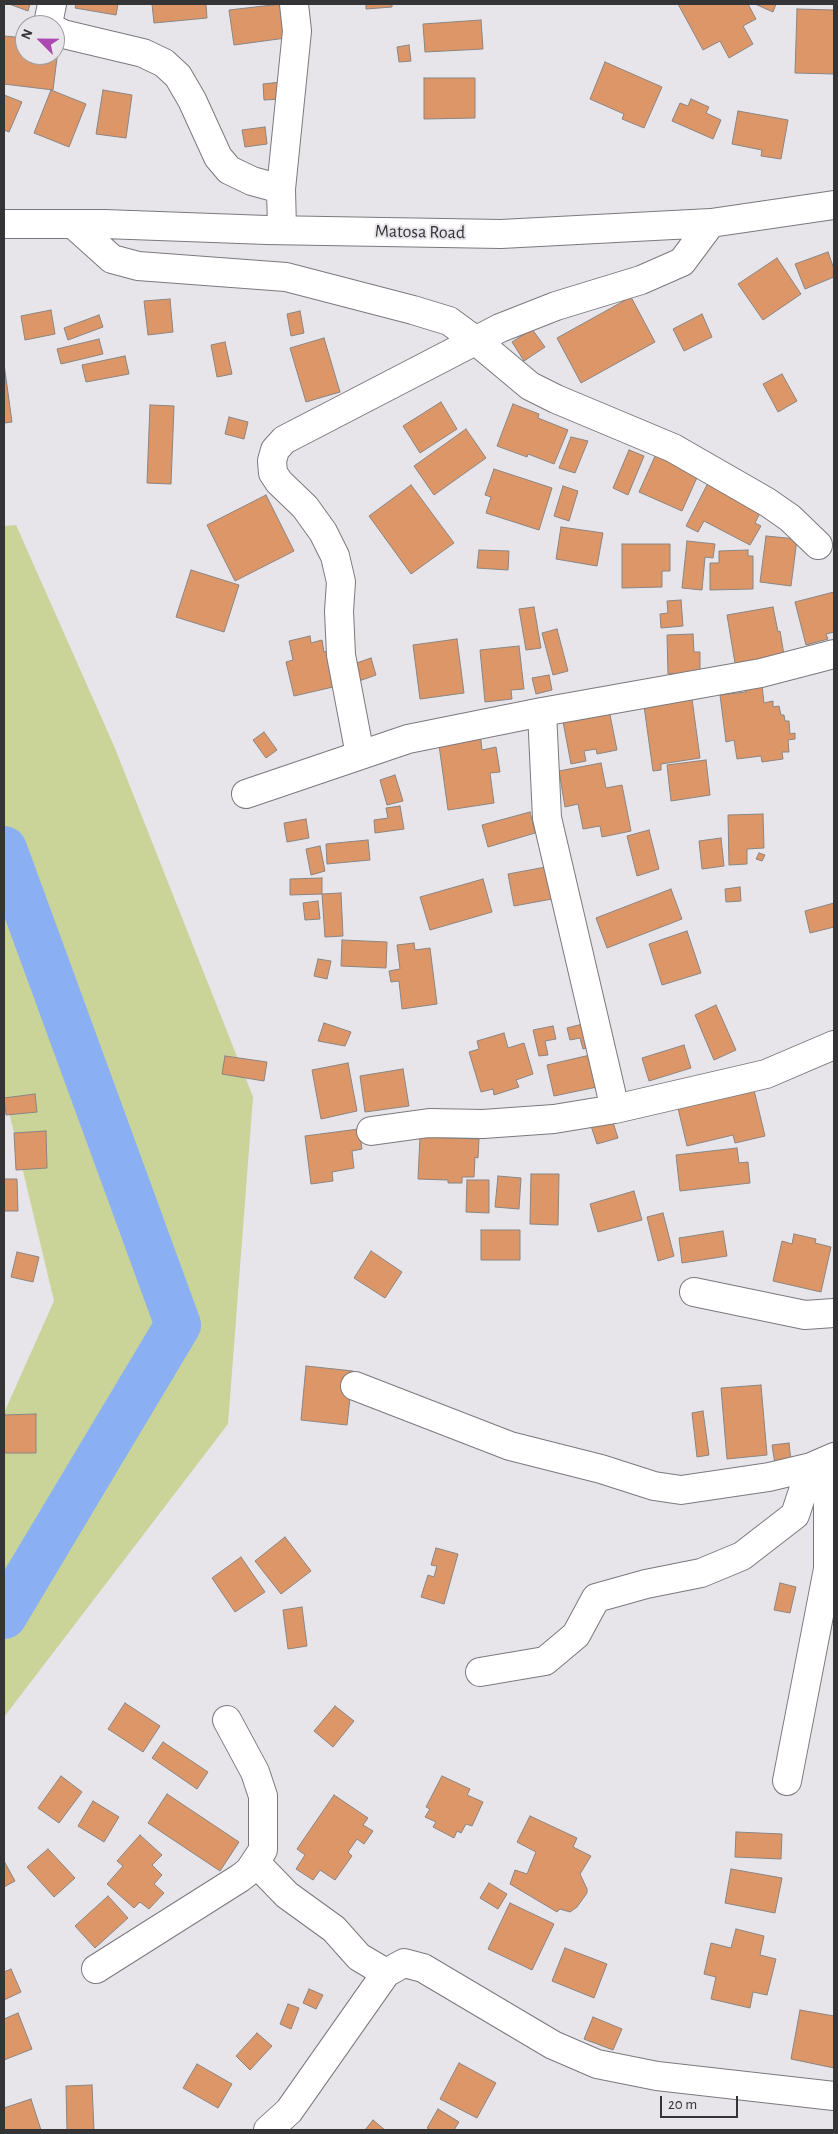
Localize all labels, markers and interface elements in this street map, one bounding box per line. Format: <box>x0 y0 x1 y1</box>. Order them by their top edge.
north arrow <box>15 15 65 65</box>
text: N <box>19 27 35 42</box>
street label: Matosa Road <box>375 220 465 244</box>
scale bar <box>663 2086 740 2118</box>
text: 20 m <box>668 2097 697 2112</box>

